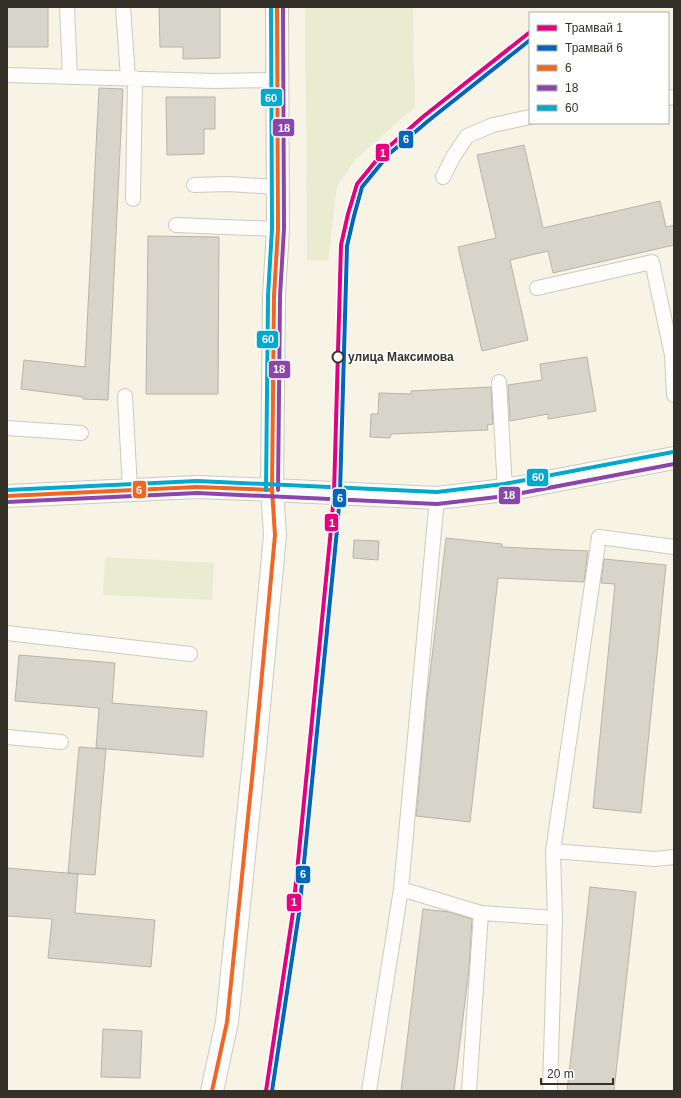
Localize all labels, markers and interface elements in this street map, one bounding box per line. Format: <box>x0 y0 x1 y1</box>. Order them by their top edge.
legend <box>529 12 669 124</box>
text: Трамвай 1 <box>565 21 623 35</box>
text: Трамвай 6 <box>565 41 623 55</box>
text: 6 <box>565 61 572 75</box>
text: 18 <box>565 81 579 95</box>
line badge: 60 <box>260 88 283 107</box>
text: 60 <box>265 92 277 104</box>
text: 60 <box>565 101 579 115</box>
line badge: 18 <box>272 118 295 137</box>
text: 18 <box>278 122 290 134</box>
line badge: 6 <box>398 130 414 149</box>
text: 6 <box>403 133 409 145</box>
line badge: 1 <box>375 143 390 162</box>
text: 1 <box>380 147 386 159</box>
line badge: 60 <box>256 330 279 349</box>
text: 60 <box>262 333 274 345</box>
marker: улица Максимова <box>331 350 345 364</box>
place label: улица Максимова <box>348 350 454 364</box>
line badge: 18 <box>268 360 291 379</box>
text: 18 <box>273 363 285 375</box>
line badge: 60 <box>526 468 549 487</box>
text: 60 <box>532 471 544 483</box>
line badge: 6 <box>132 480 147 499</box>
text: 6 <box>136 484 142 496</box>
line badge: 18 <box>498 486 521 505</box>
line badge: 6 <box>332 488 347 508</box>
text: 18 <box>503 489 515 501</box>
text: 6 <box>337 492 343 504</box>
line badge: 1 <box>324 513 339 532</box>
text: 1 <box>329 517 335 529</box>
line badge: 6 <box>295 865 311 884</box>
text: 6 <box>300 868 306 880</box>
line badge: 1 <box>286 893 302 912</box>
text: 1 <box>291 896 297 908</box>
scale bar <box>541 1060 613 1086</box>
text: 20 m <box>547 1067 574 1081</box>

